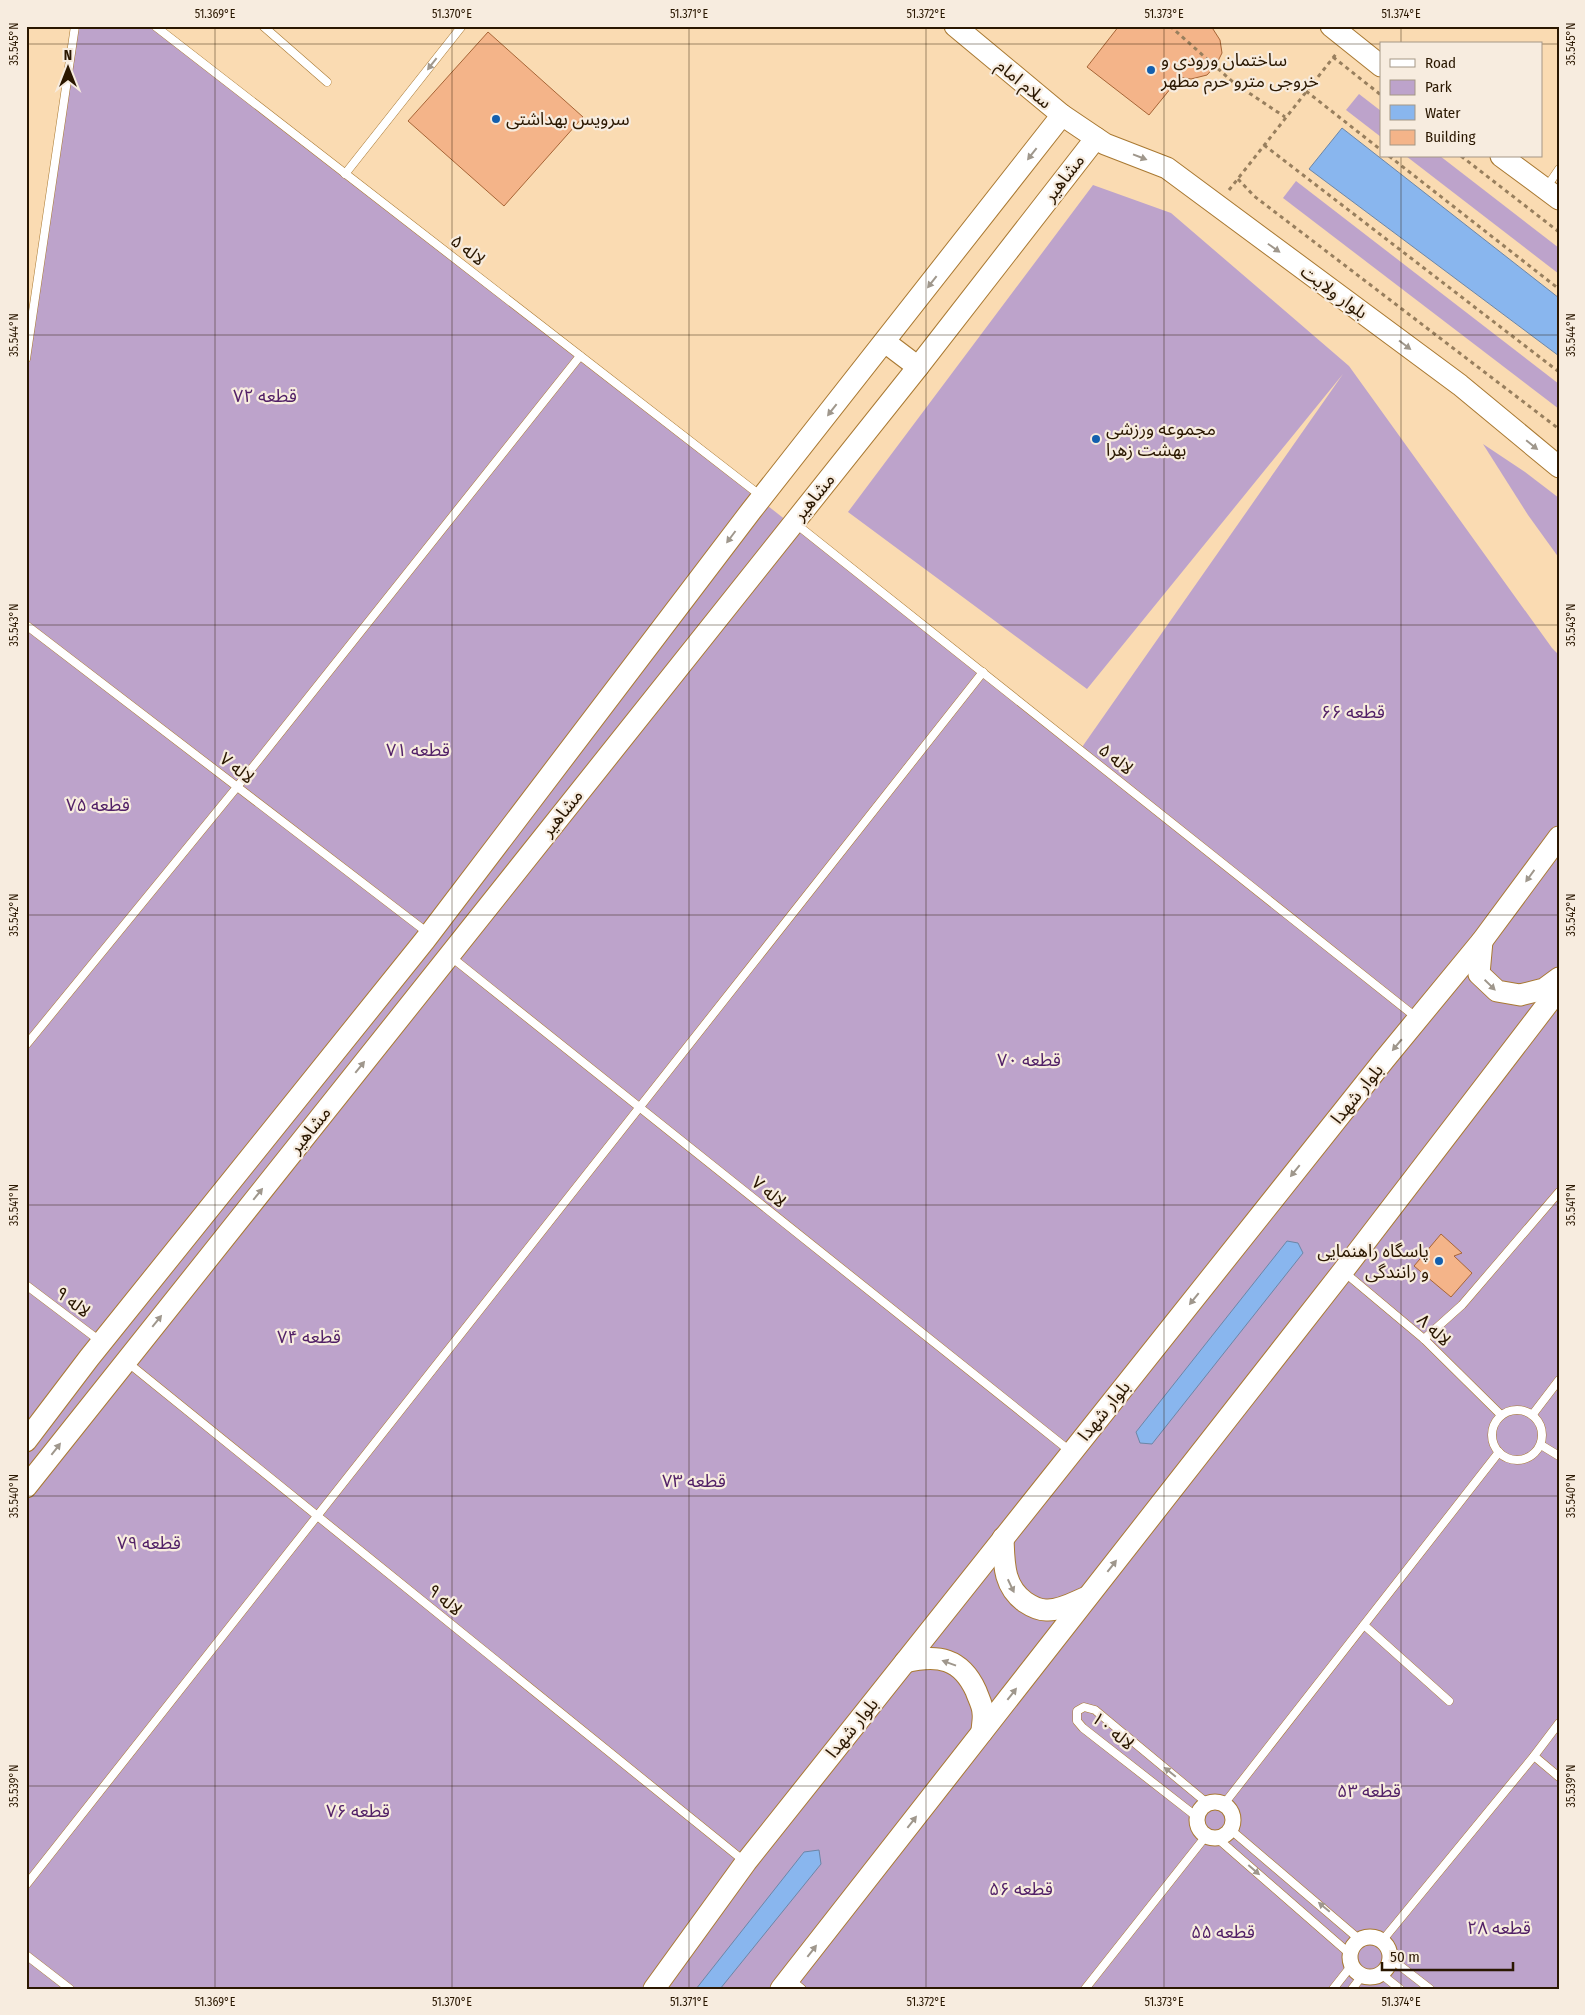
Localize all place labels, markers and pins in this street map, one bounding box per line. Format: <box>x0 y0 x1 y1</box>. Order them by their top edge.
place label: ساختمان ورودی و خروجی مترو حرم مطهر <box>1160 49 1319 95</box>
marker: ساختمان ورودی و خروجی مترو حرم مطهر <box>1145 64 1157 76</box>
place label: سرویس بهداشتی <box>506 108 630 130</box>
marker: سرویس بهداشتی <box>490 113 502 125</box>
place label: مجموعه ورزشی بهشت زهرا <box>1106 418 1216 461</box>
marker: مجموعه ورزشی بهشت زهرا <box>1090 433 1102 445</box>
place label: پاسگاه راهنمایی و رانندگی <box>1317 1240 1429 1283</box>
marker: پاسگاه راهنمایی و رانندگی <box>1433 1255 1445 1267</box>

